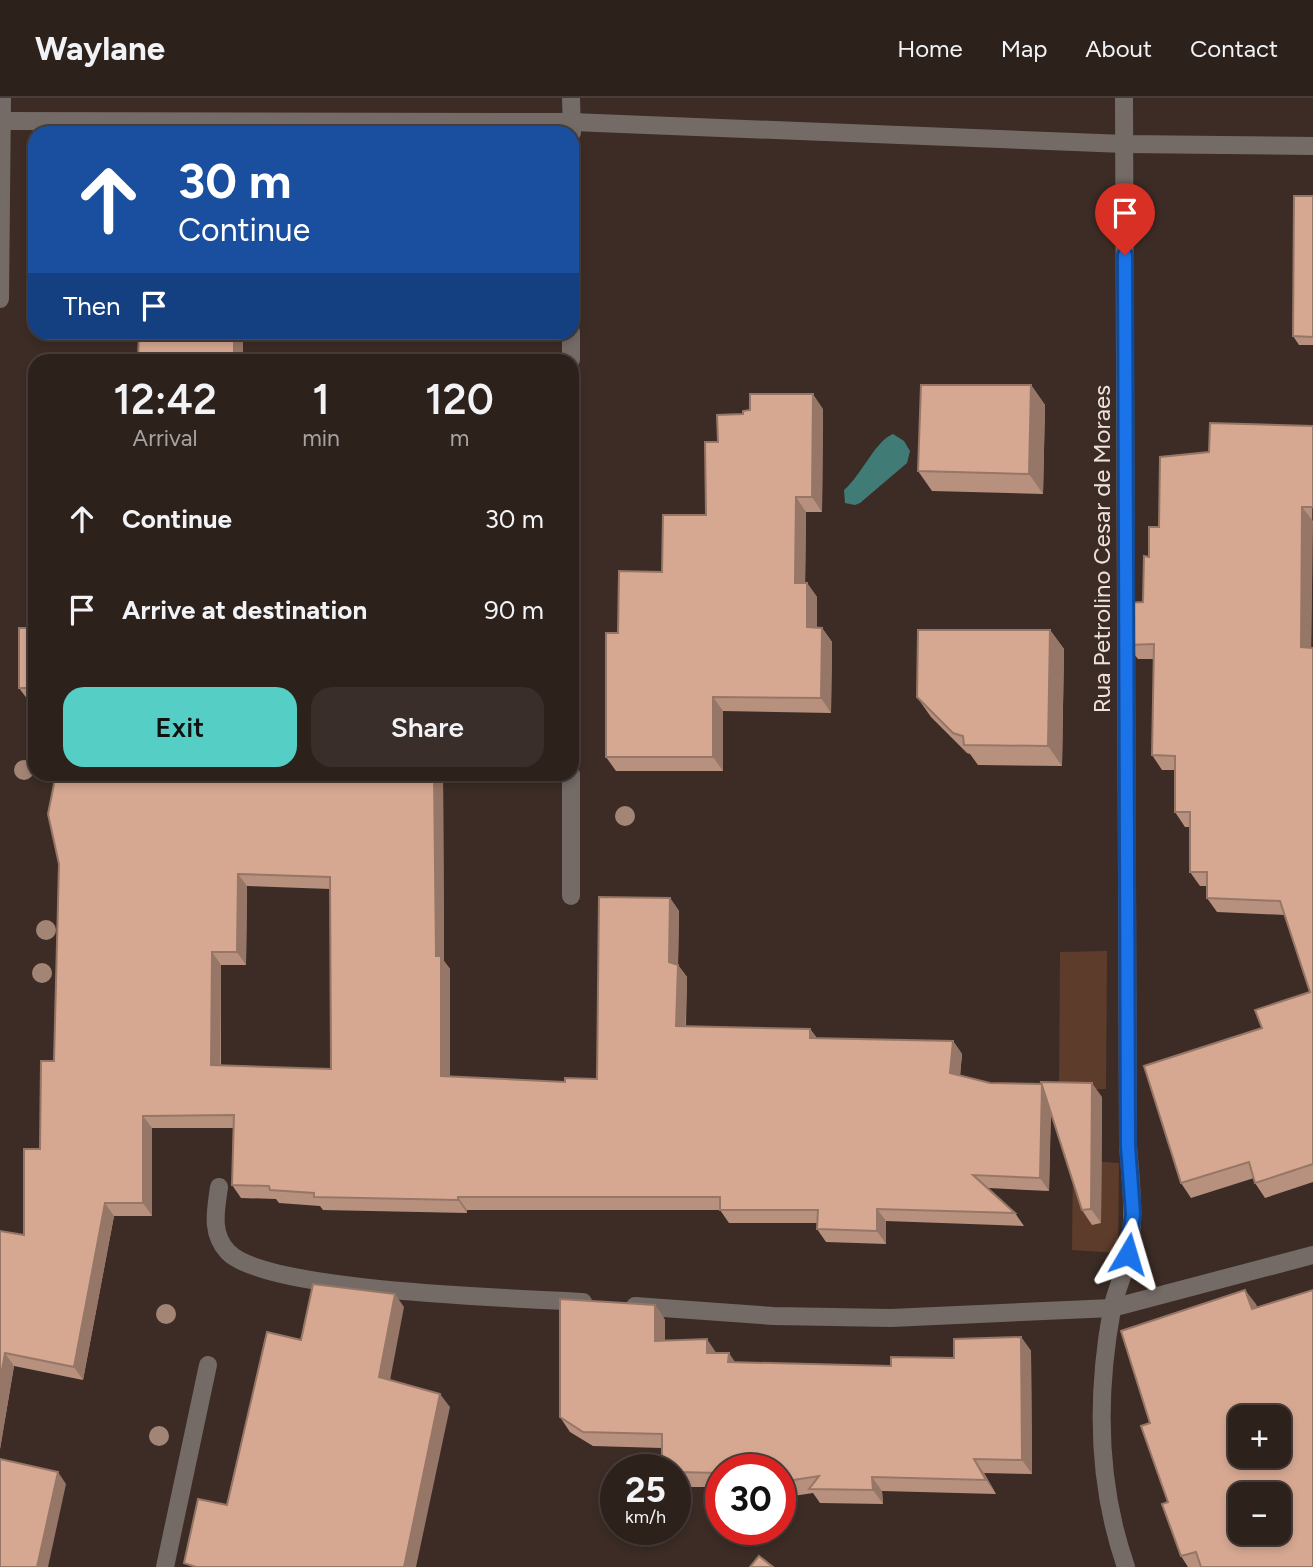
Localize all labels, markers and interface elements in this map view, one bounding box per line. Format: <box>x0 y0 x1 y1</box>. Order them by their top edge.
text: Waylane <box>35 29 165 68</box>
text: Home <box>897 34 963 63</box>
text: Map <box>1001 34 1047 63</box>
text: About <box>1085 34 1152 63</box>
text: Contact <box>1190 34 1278 63</box>
text: 30 m <box>178 151 291 210</box>
icon: ahead <box>63 154 154 245</box>
pin <box>1095 183 1155 255</box>
icon: arrive <box>1106 194 1144 232</box>
text: Continue <box>178 211 310 249</box>
icon: arrive <box>135 287 173 325</box>
text: Then <box>63 290 121 322</box>
text: 12:42 <box>113 374 217 425</box>
text: 1 <box>312 374 330 425</box>
text: 120 <box>425 374 494 425</box>
street label: Rua Petrolino Cesar de Moraes <box>1087 385 1116 713</box>
text: Arrival <box>133 424 198 452</box>
text: min <box>302 424 340 452</box>
text: m <box>450 424 469 452</box>
icon: ahead <box>63 500 101 538</box>
text: Continue <box>122 503 232 535</box>
text: 30 m <box>485 503 544 535</box>
icon: arrive <box>63 591 101 629</box>
text: Arrive at destination <box>122 594 367 626</box>
text: 90 m <box>484 594 544 626</box>
button: Exit <box>63 687 297 767</box>
button: Share <box>311 687 544 767</box>
position arrow <box>1091 1217 1165 1291</box>
map controls <box>1228 1405 1291 1545</box>
button: + <box>1228 1405 1291 1468</box>
speed limit sign: 30 <box>705 1454 796 1545</box>
text: 25 <box>625 1469 666 1511</box>
button: − <box>1228 1482 1291 1545</box>
text: km/h <box>625 1506 666 1528</box>

